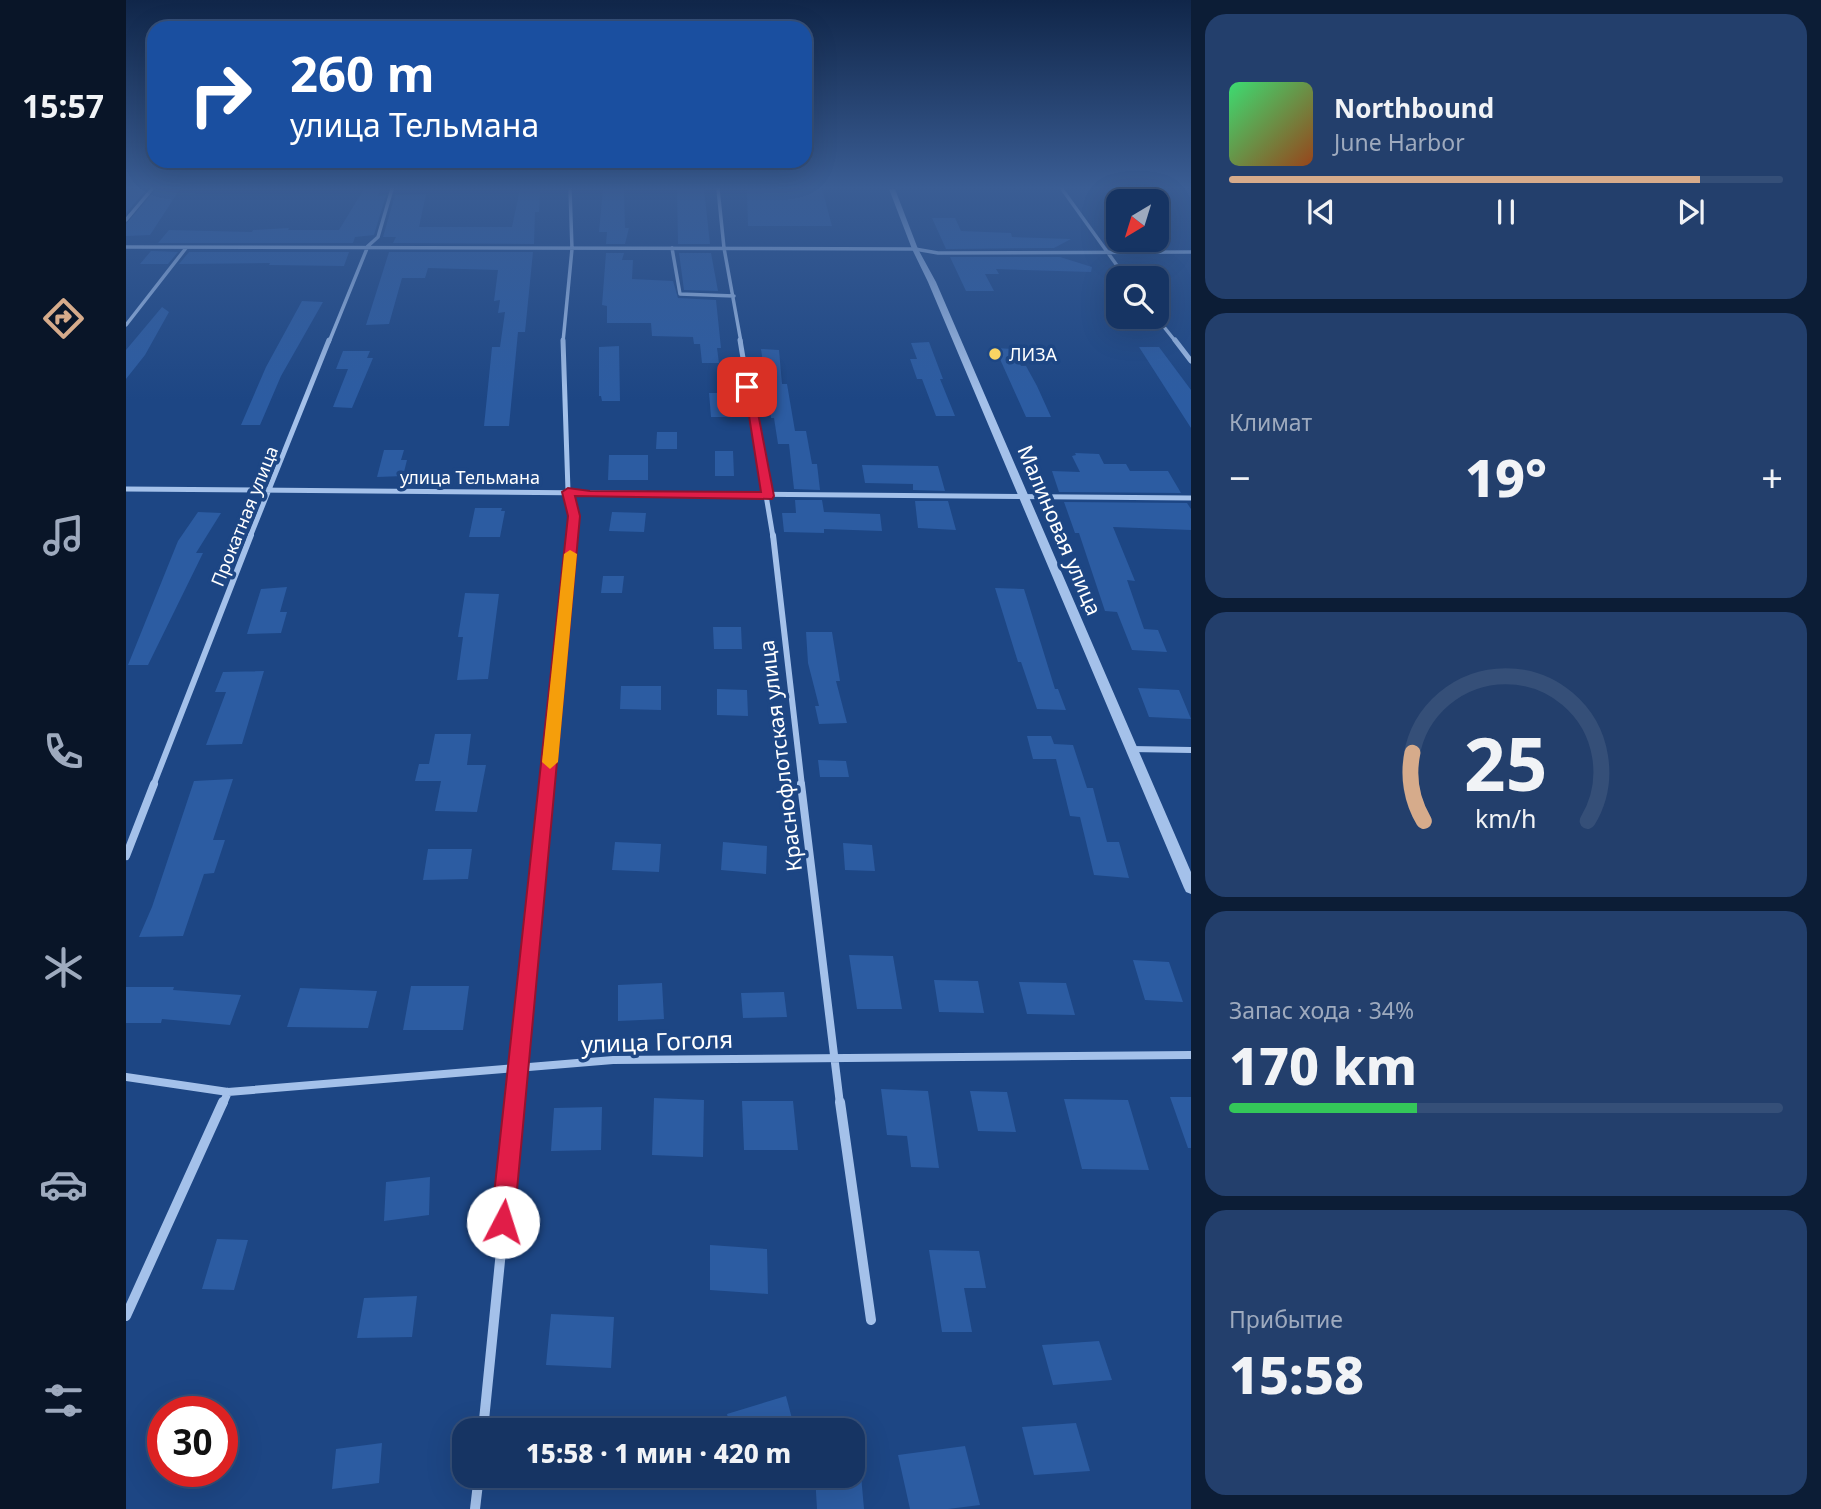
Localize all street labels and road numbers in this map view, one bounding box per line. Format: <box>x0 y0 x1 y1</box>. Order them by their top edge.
street label: Малиновая улица <box>1012 441 1108 619</box>
street label: Прокатная улица <box>205 442 283 590</box>
street label: улица Тельмана <box>400 465 540 489</box>
street label: Краснофлотская улица <box>752 639 808 873</box>
street label: улица Гоголя <box>580 1022 734 1060</box>

